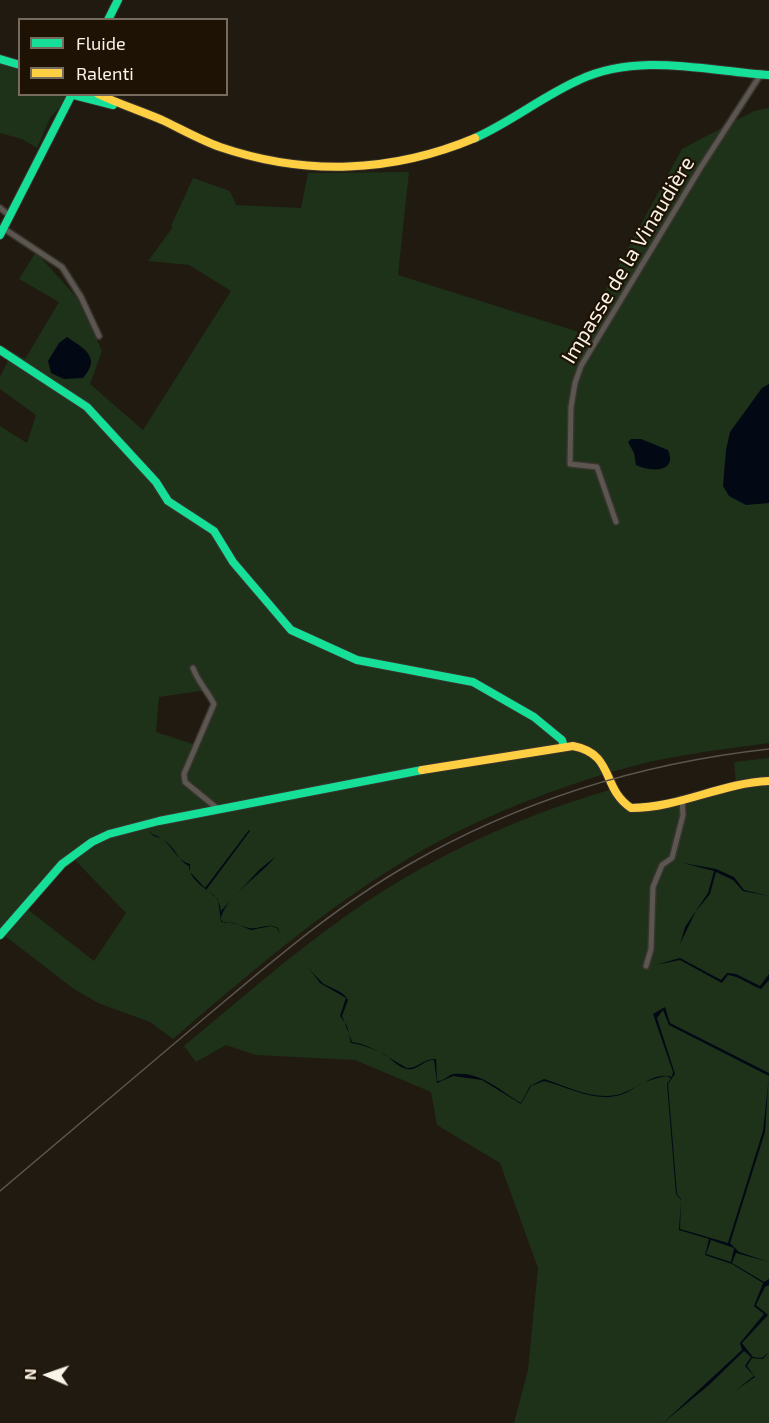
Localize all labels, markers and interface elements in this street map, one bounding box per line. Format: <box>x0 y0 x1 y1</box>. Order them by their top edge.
legend <box>18 18 228 96</box>
text: Fluide <box>76 32 126 54</box>
text: Ralenti <box>76 62 134 84</box>
street label: Impasse de la Vinaudière <box>556 152 700 368</box>
north arrow <box>18 1345 78 1405</box>
text: N <box>20 1368 39 1380</box>

